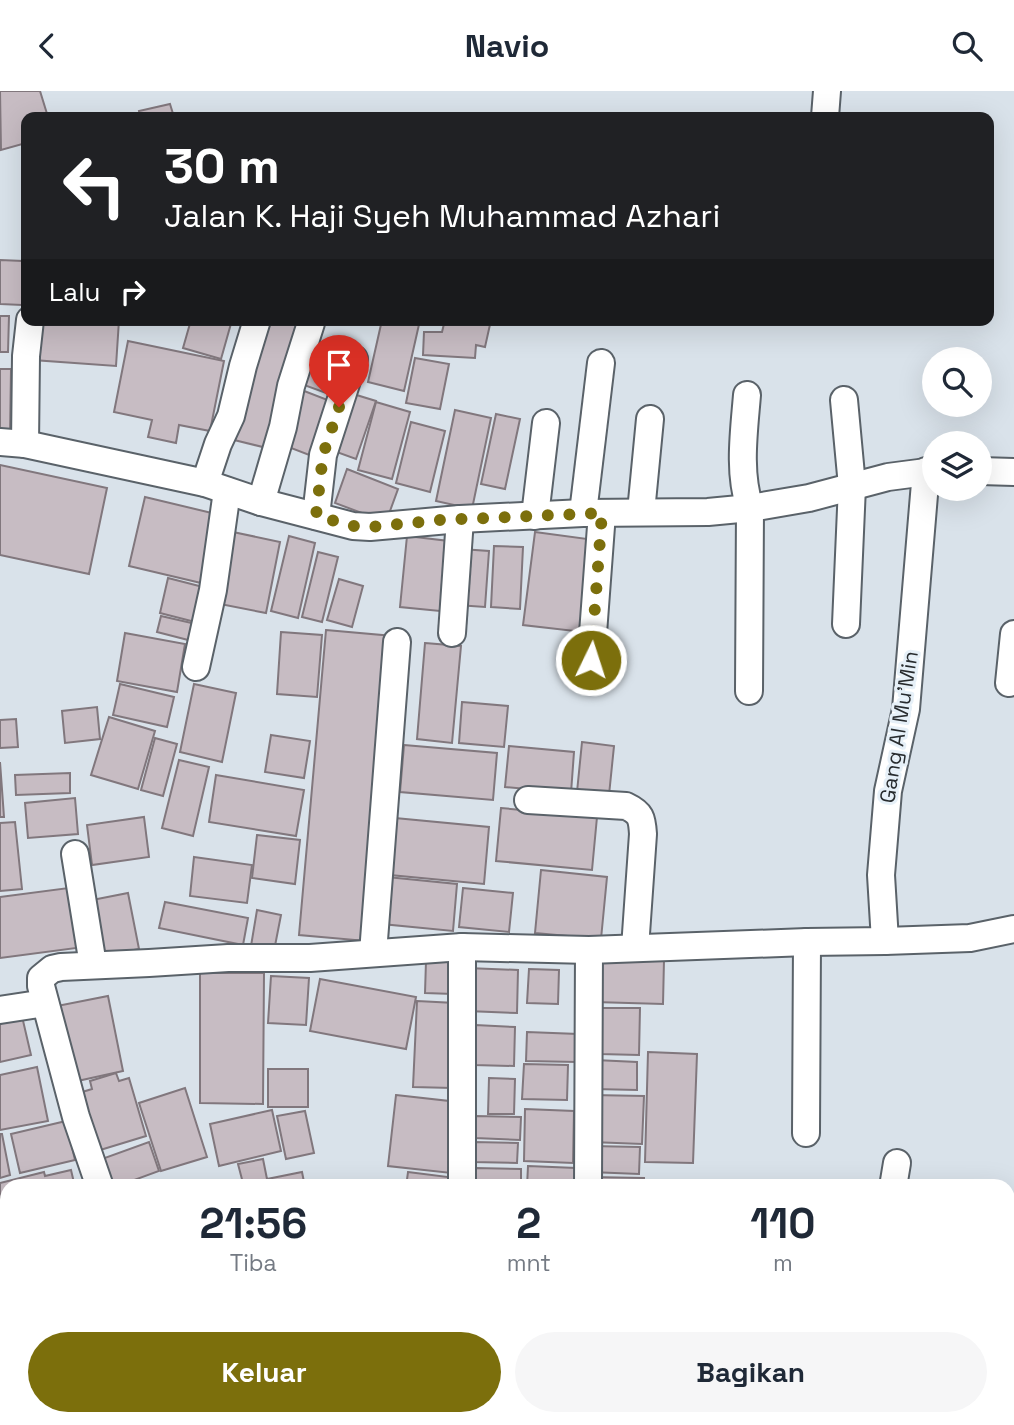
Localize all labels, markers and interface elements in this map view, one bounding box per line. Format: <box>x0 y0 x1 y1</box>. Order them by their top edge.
text: Navio <box>465 26 549 66</box>
icon: back <box>28 27 66 65</box>
icon: search <box>948 27 986 65</box>
text: 30 m <box>164 135 280 197</box>
icon: left <box>49 140 140 231</box>
text: Jalan K. Haji Syeh Muhammad Azhari <box>164 196 720 236</box>
icon: right <box>114 273 152 311</box>
text: Lalu <box>49 275 100 309</box>
pin <box>309 335 369 407</box>
icon: arrive <box>320 346 358 384</box>
map controls <box>922 347 992 501</box>
button: search <box>922 347 992 417</box>
button: layers <box>922 431 992 501</box>
position arrow <box>554 623 628 697</box>
street label: Gang Al Mu’Min <box>873 649 924 805</box>
text: 21:56 <box>200 1197 307 1250</box>
text: 2 <box>516 1197 541 1250</box>
text: 110 <box>750 1197 815 1250</box>
text: Tiba <box>230 1248 277 1278</box>
text: mnt <box>507 1248 551 1278</box>
text: m <box>773 1248 793 1278</box>
button: Keluar <box>28 1332 501 1412</box>
button: Bagikan <box>515 1332 987 1412</box>

